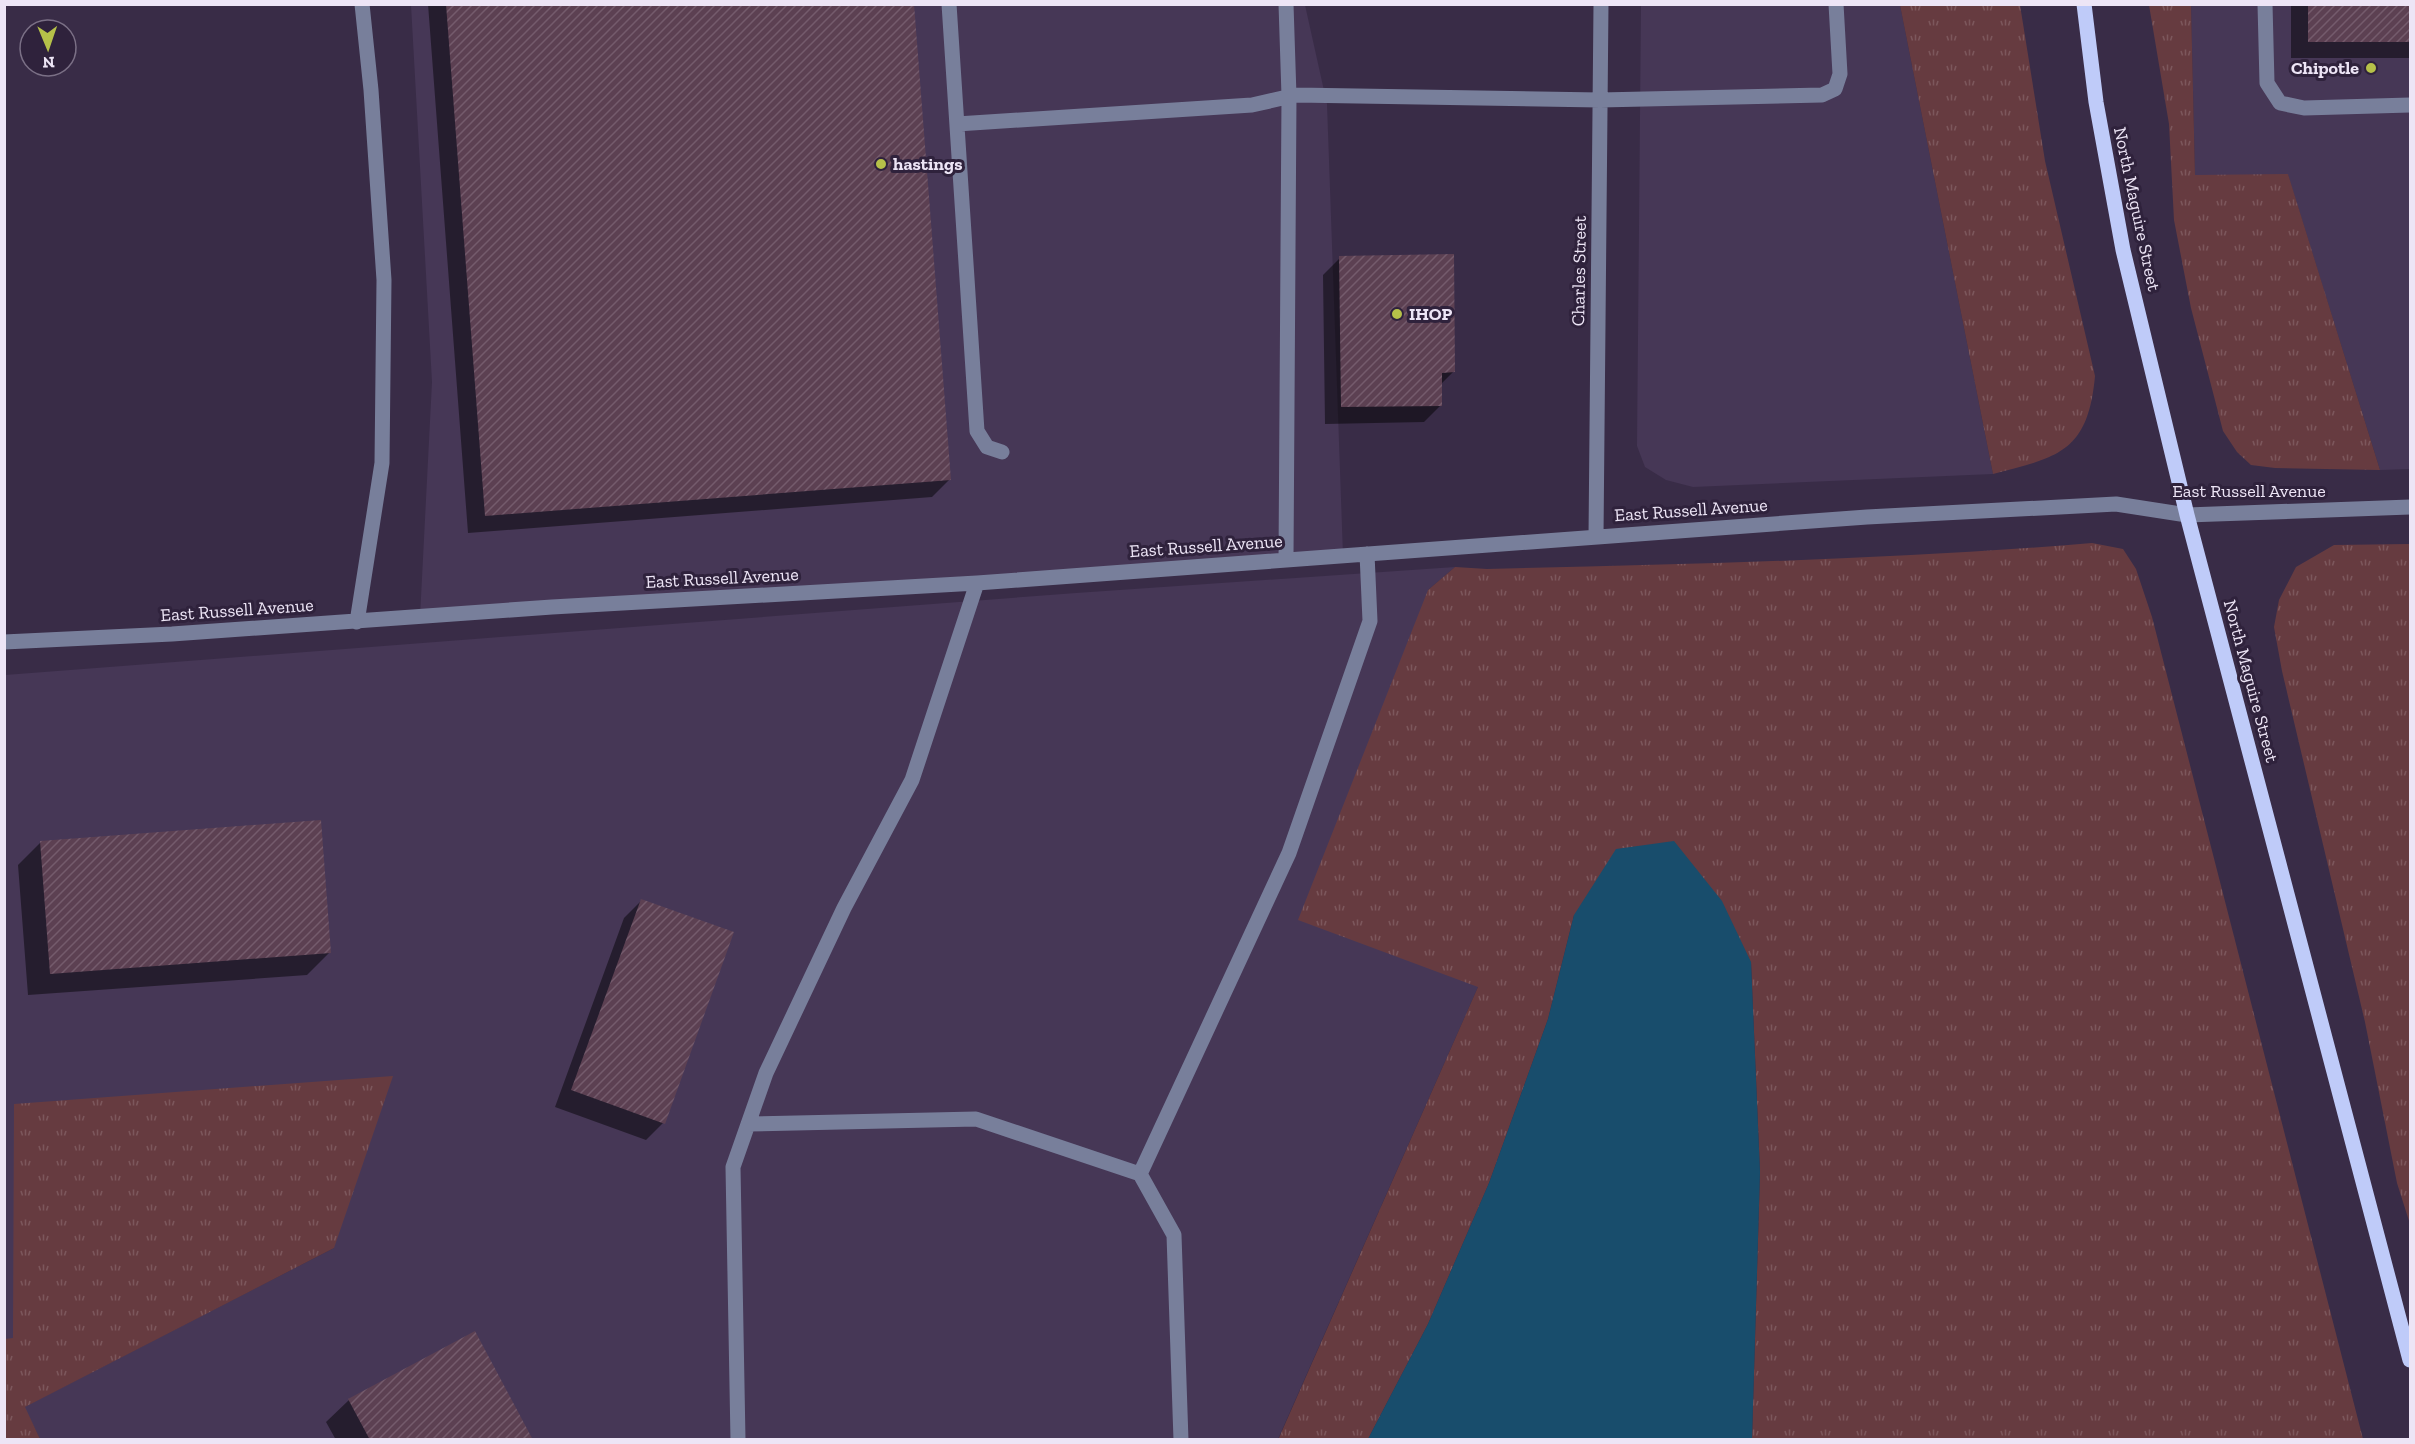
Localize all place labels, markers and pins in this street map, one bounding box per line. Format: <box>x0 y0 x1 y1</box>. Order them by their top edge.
place label: Chipotle <box>2291 57 2359 79</box>
marker: Chipotle <box>2364 61 2378 75</box>
place label: hastings <box>893 153 963 175</box>
marker: hastings <box>874 157 888 171</box>
place label: IHOP <box>1409 303 1452 325</box>
marker: IHOP <box>1390 307 1404 321</box>

